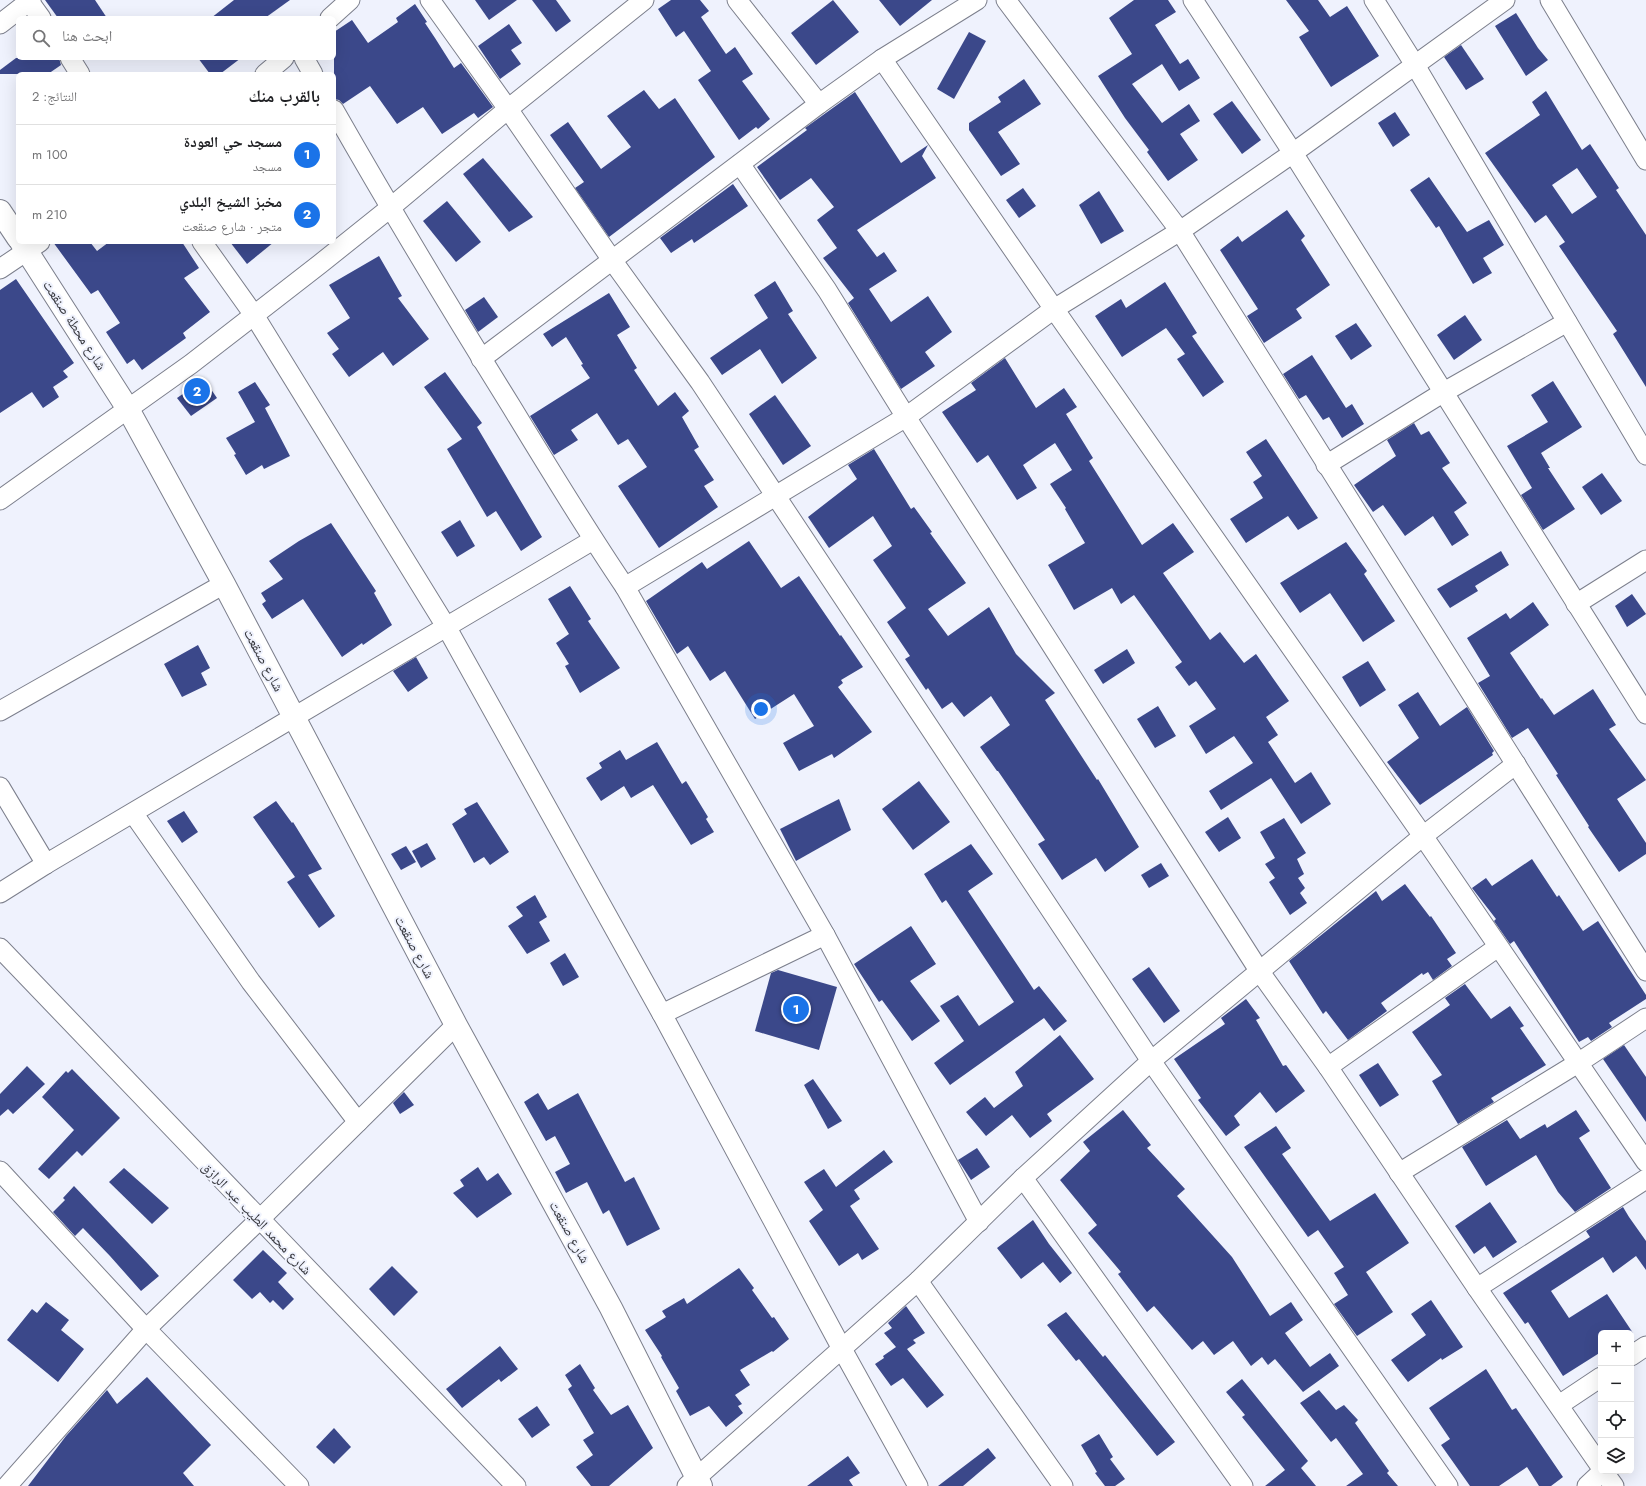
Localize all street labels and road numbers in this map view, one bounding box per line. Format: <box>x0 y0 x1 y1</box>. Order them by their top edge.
street label: شارع محطة صنقعت <box>38 276 112 374</box>
street label: شارع صنقعت <box>239 625 289 695</box>
street label: شارع صنقعت <box>390 912 440 982</box>
street label: شارع محمد الطيب عبد الرازق <box>197 1157 317 1279</box>
street label: شارع صنقعت <box>545 1197 595 1267</box>

